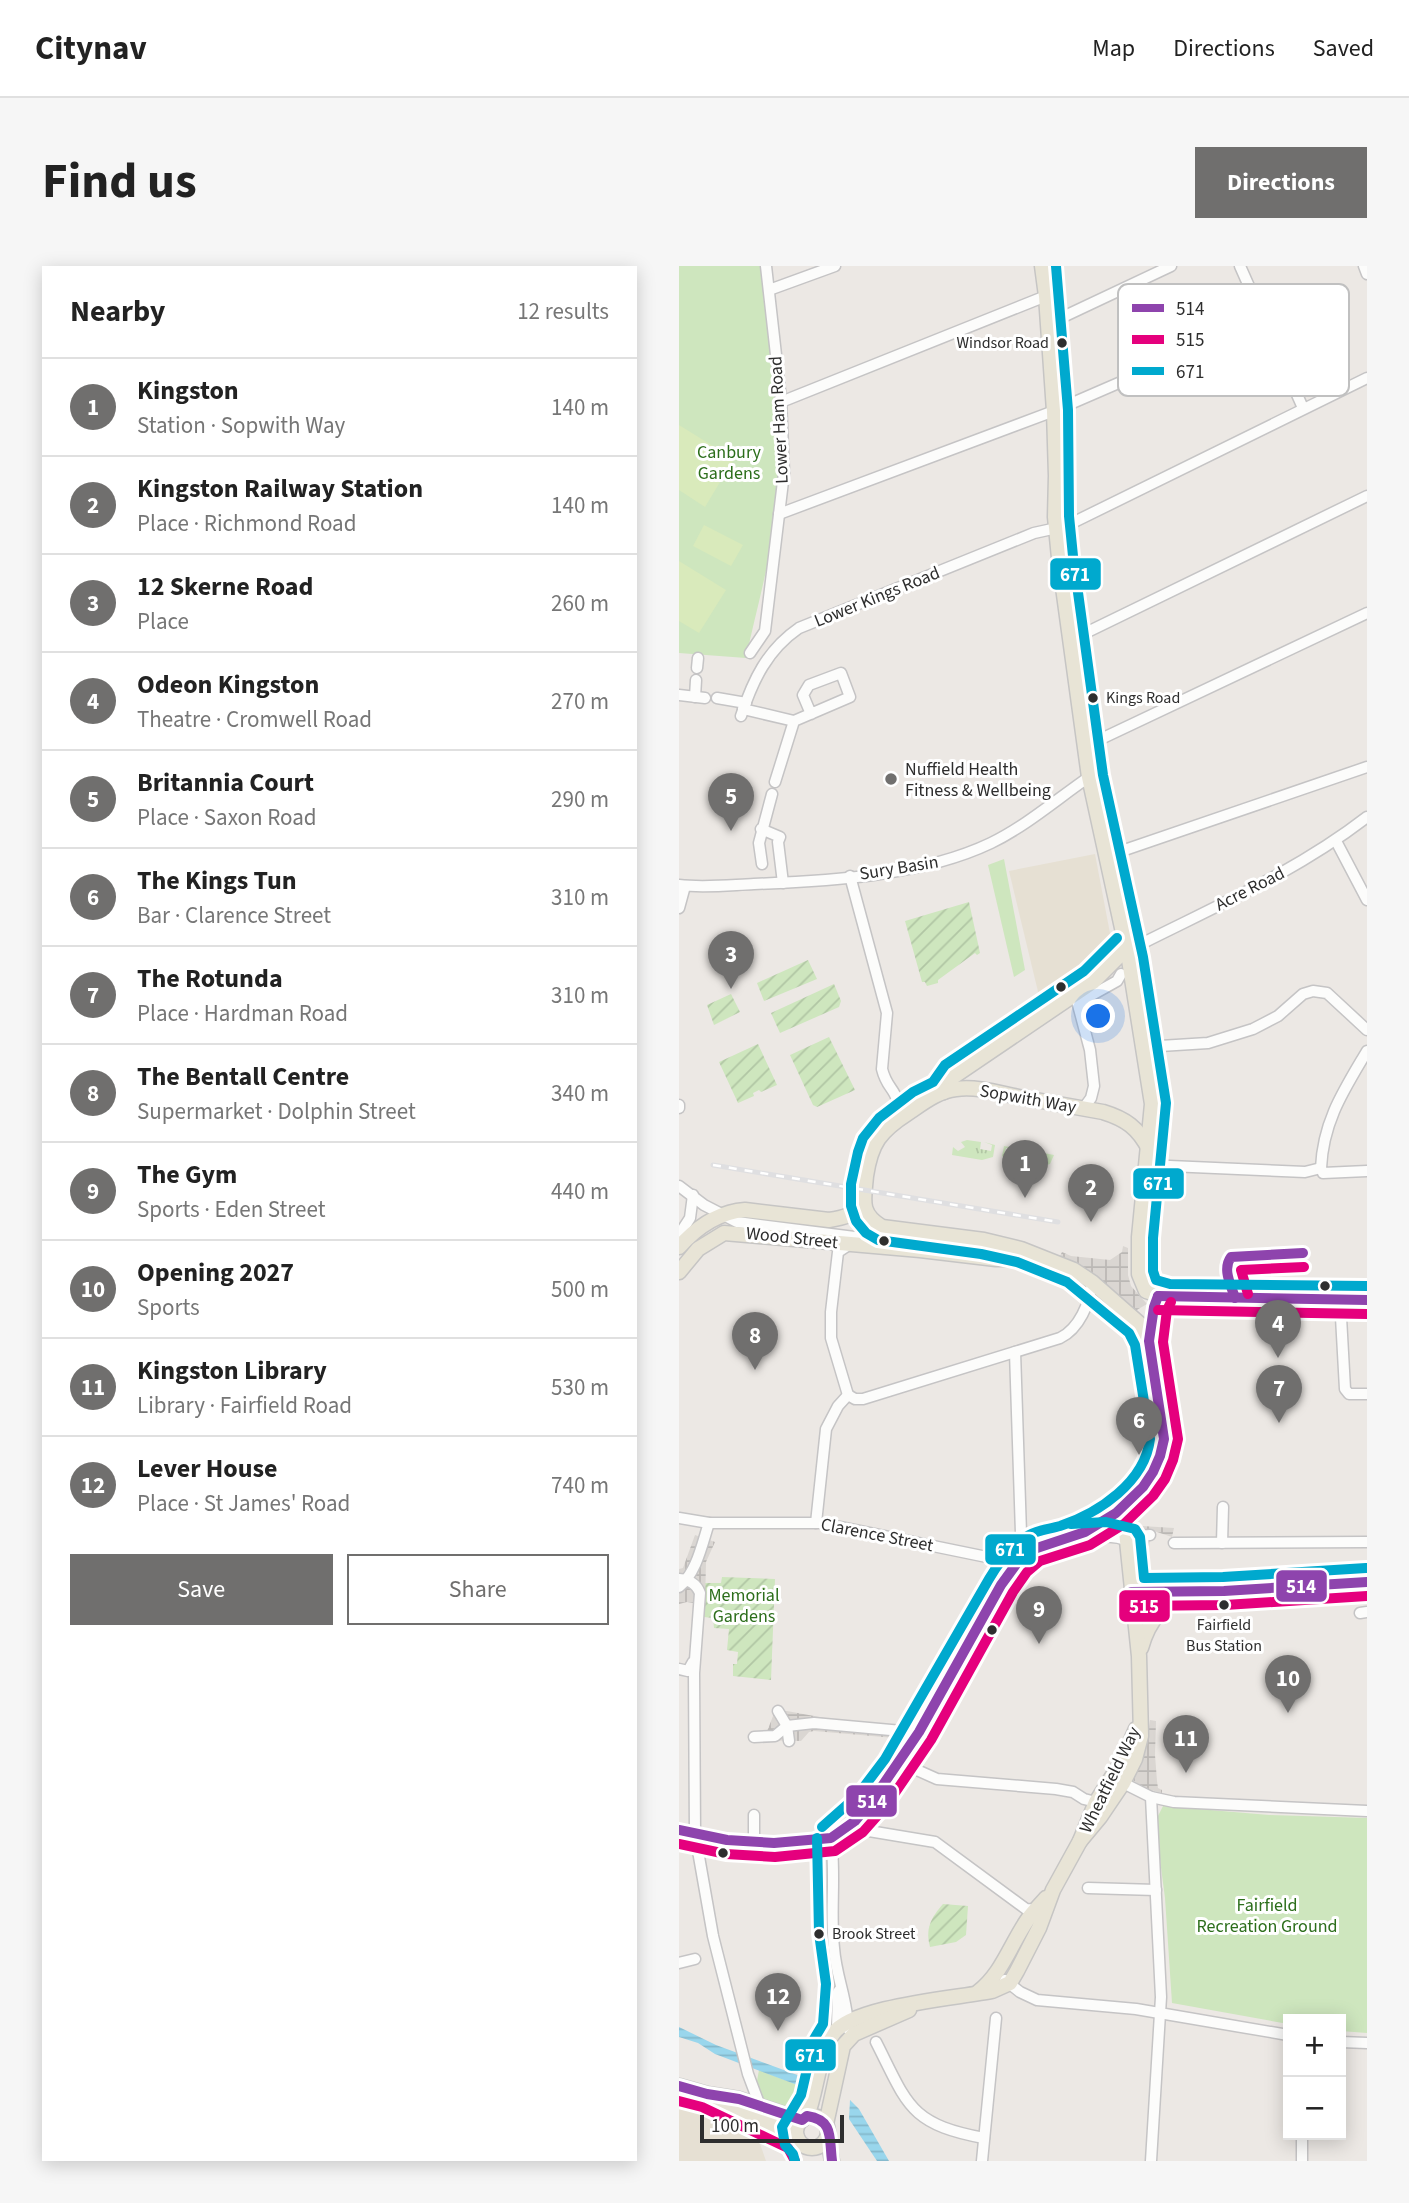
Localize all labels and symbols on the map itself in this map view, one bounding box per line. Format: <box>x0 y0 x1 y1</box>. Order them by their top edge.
legend <box>1118 284 1349 396</box>
text: 514 <box>1176 296 1204 323</box>
text: 515 <box>1176 327 1204 354</box>
place label: Windsor Road <box>956 332 1049 354</box>
marker: Windsor Road <box>1055 336 1069 350</box>
street label: Lower Ham Road <box>763 356 795 484</box>
text: 671 <box>1176 359 1204 386</box>
park label: Canbury Gardens <box>697 440 762 486</box>
line badge: 671 <box>1049 557 1102 591</box>
street label: Lower Kings Road <box>810 560 944 634</box>
text: 671 <box>1060 562 1090 589</box>
place label: Kings Road <box>1106 687 1180 709</box>
marker: Kings Road <box>1086 691 1100 705</box>
place label: Nuffield Health Fitness & Wellbeing <box>905 757 1051 803</box>
marker: Nuffield Health Fitness & Wellbeing <box>883 771 899 787</box>
pin: 5 <box>708 773 754 831</box>
street label: Sury Basin <box>858 849 940 887</box>
street label: Acre Road <box>1211 861 1289 917</box>
pin: 3 <box>708 931 754 989</box>
unlabelled marker <box>1054 980 1068 994</box>
your location <box>1081 999 1115 1033</box>
street label: Sopwith Way <box>978 1078 1079 1120</box>
pin: 1 <box>1002 1140 1048 1198</box>
pin: 2 <box>1068 1164 1114 1222</box>
line badge: 671 <box>1132 1167 1185 1200</box>
text: 671 <box>1143 1171 1173 1198</box>
street label: Wood Street <box>745 1221 839 1255</box>
unlabelled marker <box>877 1234 891 1248</box>
unlabelled marker <box>1318 1279 1332 1293</box>
pin: 4 <box>1255 1300 1301 1358</box>
pin: 8 <box>732 1312 778 1370</box>
pin: 7 <box>1256 1365 1302 1423</box>
pin: 6 <box>1116 1397 1162 1455</box>
street label: Clarence Street <box>819 1512 935 1558</box>
line badge: 671 <box>984 1533 1037 1566</box>
text: 671 <box>995 1537 1025 1564</box>
line badge: 514 <box>1275 1569 1328 1603</box>
text: 514 <box>1286 1574 1316 1601</box>
park label: Memorial Gardens <box>708 1583 780 1629</box>
pin: 9 <box>1016 1586 1062 1644</box>
line badge: 515 <box>1118 1589 1171 1623</box>
text: 515 <box>1129 1594 1159 1621</box>
marker: Fairfield Bus Station <box>1217 1598 1231 1612</box>
place label: Fairfield Bus Station <box>1186 1614 1262 1657</box>
unlabelled marker <box>985 1623 999 1637</box>
pin: 10 <box>1265 1655 1311 1713</box>
pin: 11 <box>1163 1715 1209 1773</box>
street label: Wheatfield Way <box>1073 1722 1147 1837</box>
line badge: 514 <box>845 1784 898 1818</box>
text: 514 <box>857 1789 887 1816</box>
unlabelled marker <box>716 1846 730 1860</box>
park label: Fairfield Recreation Ground <box>1196 1893 1338 1939</box>
place label: Brook Street <box>832 1923 916 1945</box>
marker: Brook Street <box>812 1927 826 1941</box>
pin: 12 <box>755 1973 801 2031</box>
line badge: 671 <box>784 2038 837 2072</box>
text: 671 <box>795 2043 825 2070</box>
scale bar <box>700 2112 843 2144</box>

